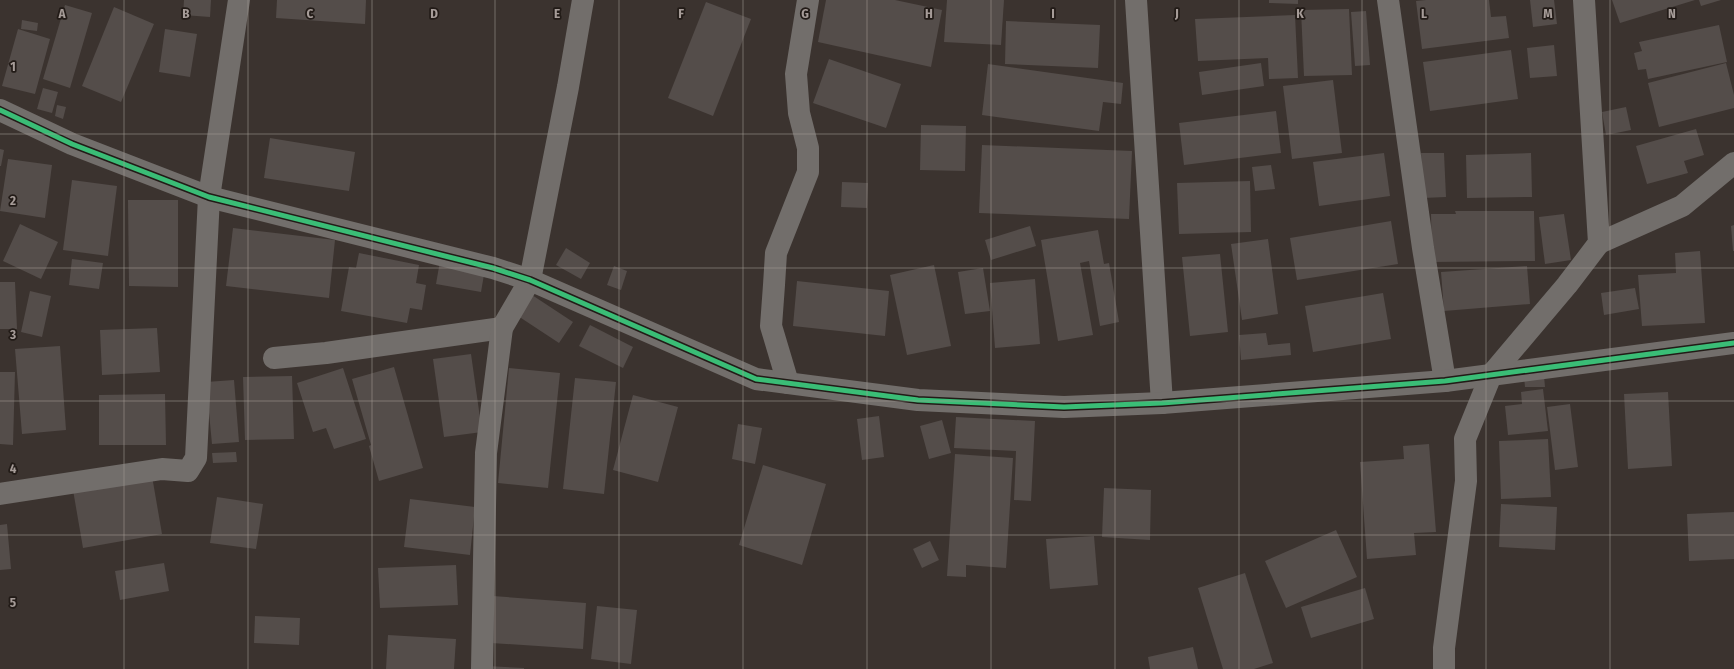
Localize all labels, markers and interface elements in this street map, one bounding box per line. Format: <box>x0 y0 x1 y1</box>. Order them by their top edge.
text: A <box>57 6 66 21</box>
text: B <box>182 6 190 21</box>
text: C <box>307 6 314 21</box>
text: D <box>430 6 438 21</box>
text: E <box>554 6 560 21</box>
text: F <box>678 6 684 21</box>
text: G <box>801 6 809 21</box>
text: H <box>925 6 933 21</box>
text: I <box>1051 6 1055 21</box>
text: J <box>1174 6 1179 21</box>
text: K <box>1296 6 1304 21</box>
text: L <box>1421 6 1427 21</box>
text: M <box>1543 6 1553 21</box>
text: N <box>1668 6 1676 21</box>
text: 1 <box>10 59 16 74</box>
text: 2 <box>9 193 16 208</box>
text: 3 <box>9 327 16 342</box>
text: 4 <box>10 461 17 476</box>
text: 5 <box>10 595 16 610</box>

